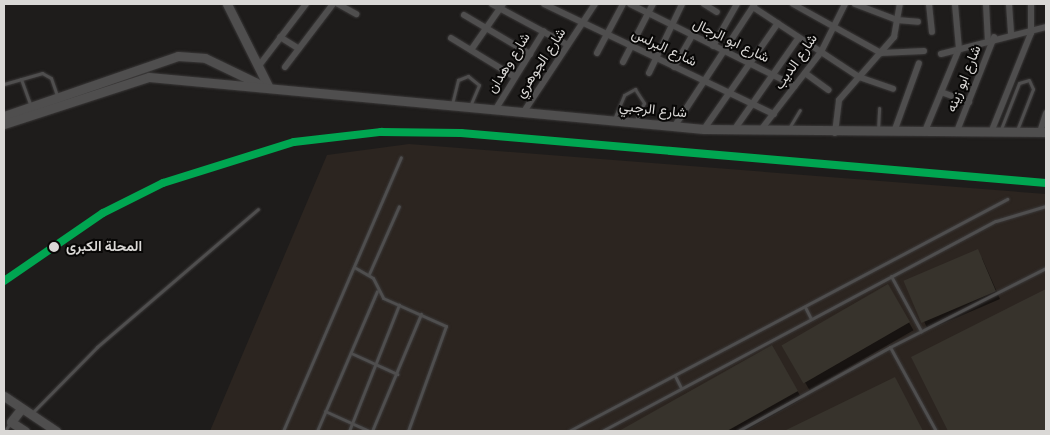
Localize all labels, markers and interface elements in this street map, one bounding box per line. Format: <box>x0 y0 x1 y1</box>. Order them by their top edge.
street label: شارع ابو الرجال <box>690 15 772 67</box>
street label: شارع الجوهري <box>512 25 570 101</box>
street label: شارع البرلس <box>629 26 699 70</box>
street label: شارع وهدان <box>484 30 534 96</box>
street label: شارع الديب <box>771 31 821 93</box>
street label: شارع ابو زينه <box>943 43 985 115</box>
street label: شارع الرجبي <box>618 98 688 122</box>
marker: المحلة الكبرى <box>45 238 63 256</box>
place label: المحلة الكبرى <box>66 239 142 255</box>

